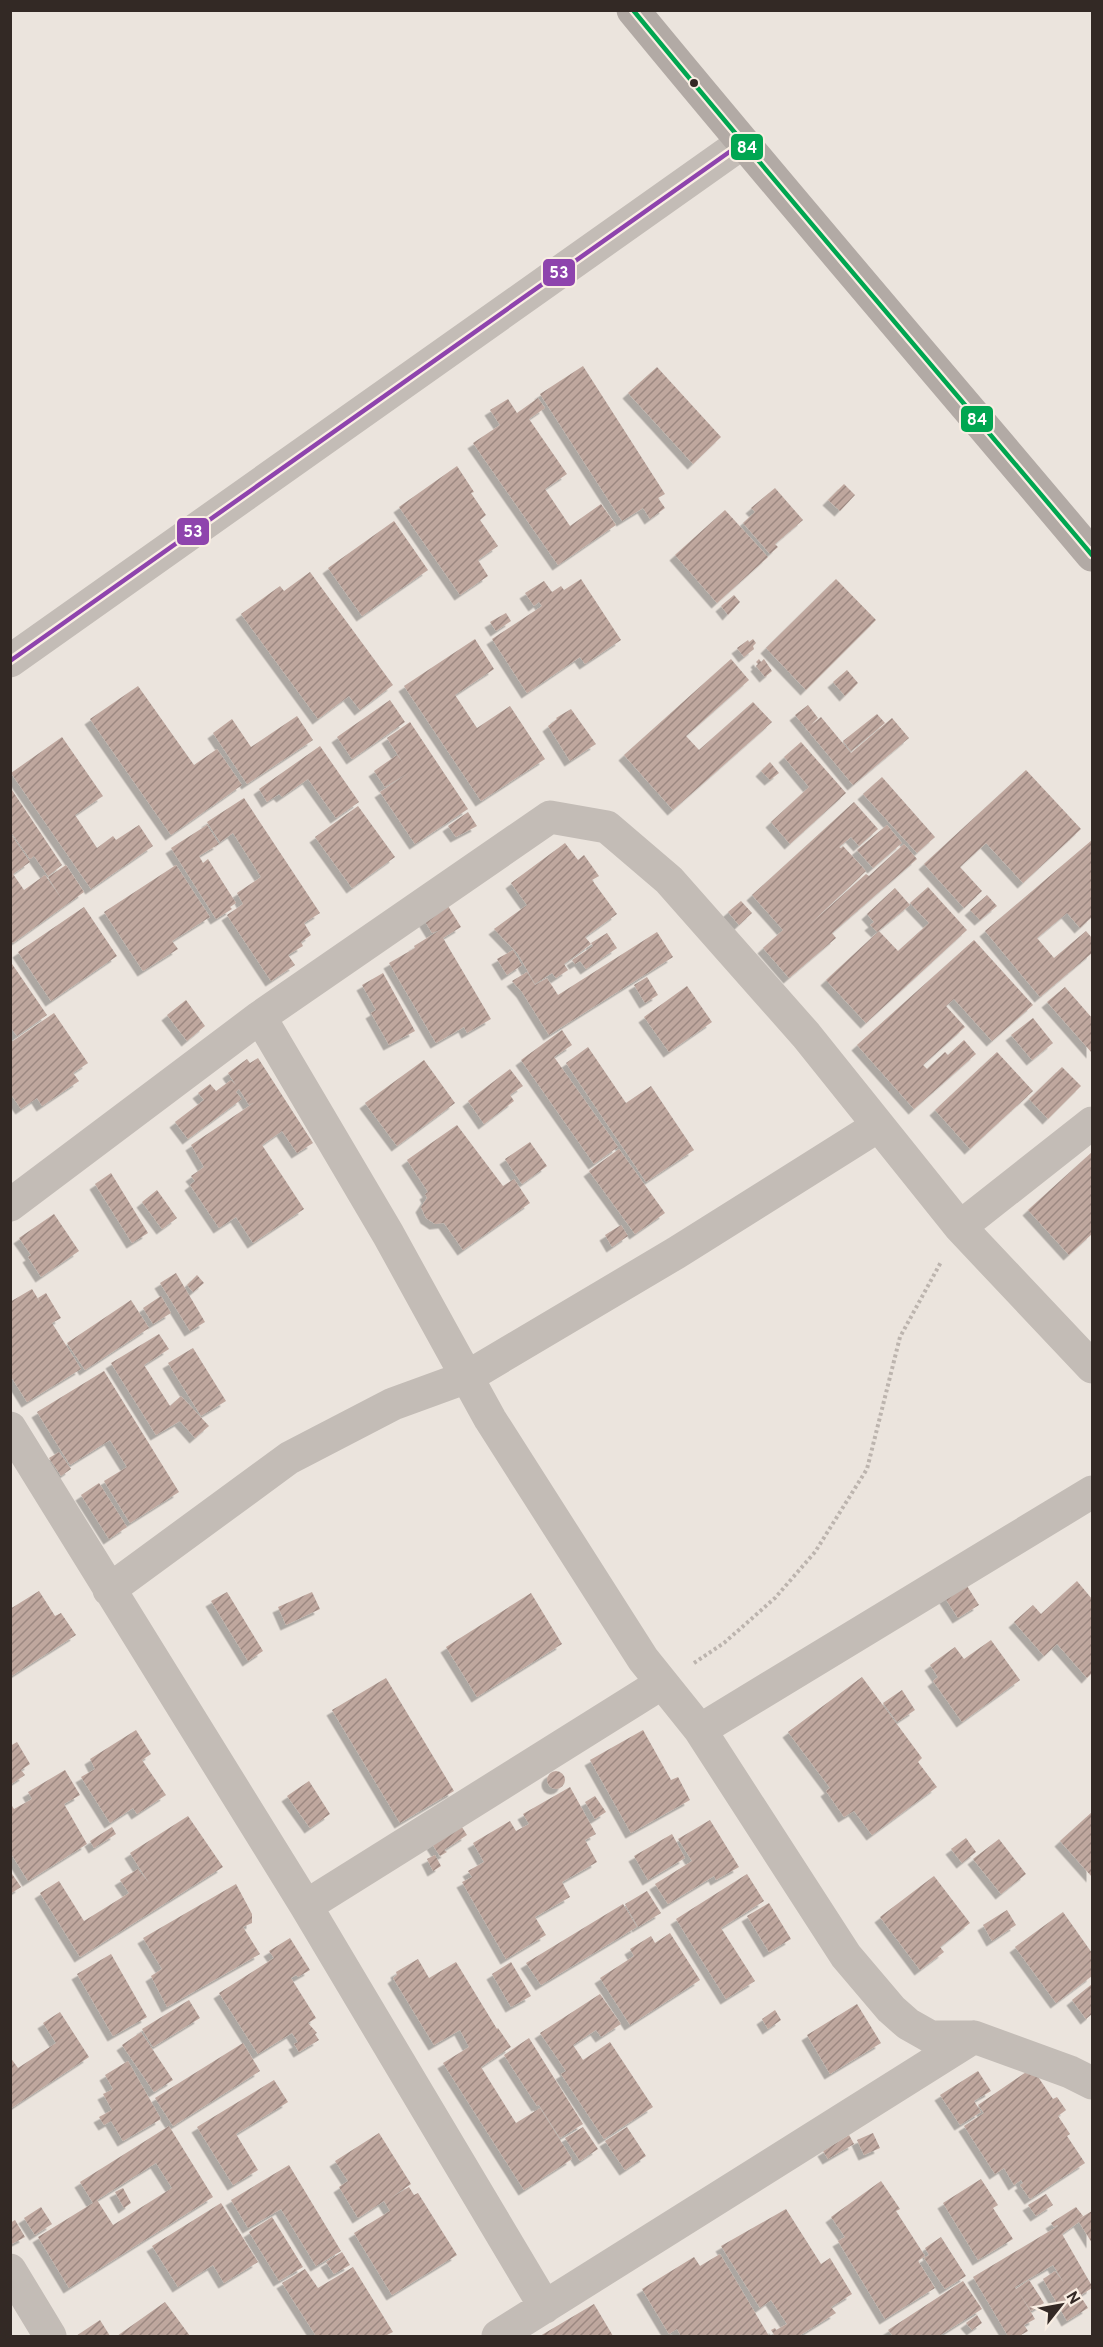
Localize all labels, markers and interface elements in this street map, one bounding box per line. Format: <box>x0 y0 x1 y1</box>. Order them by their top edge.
unlabelled marker <box>688 77 700 89</box>
line badge: 84 <box>730 133 764 161</box>
text: 84 <box>737 139 757 159</box>
line badge: 53 <box>542 258 576 287</box>
text: 53 <box>549 264 569 284</box>
line badge: 84 <box>960 405 994 433</box>
text: 84 <box>967 411 987 431</box>
line badge: 53 <box>176 517 210 546</box>
text: 53 <box>183 523 203 543</box>
north arrow <box>1031 2275 1091 2335</box>
text: N <box>1061 2288 1084 2308</box>

